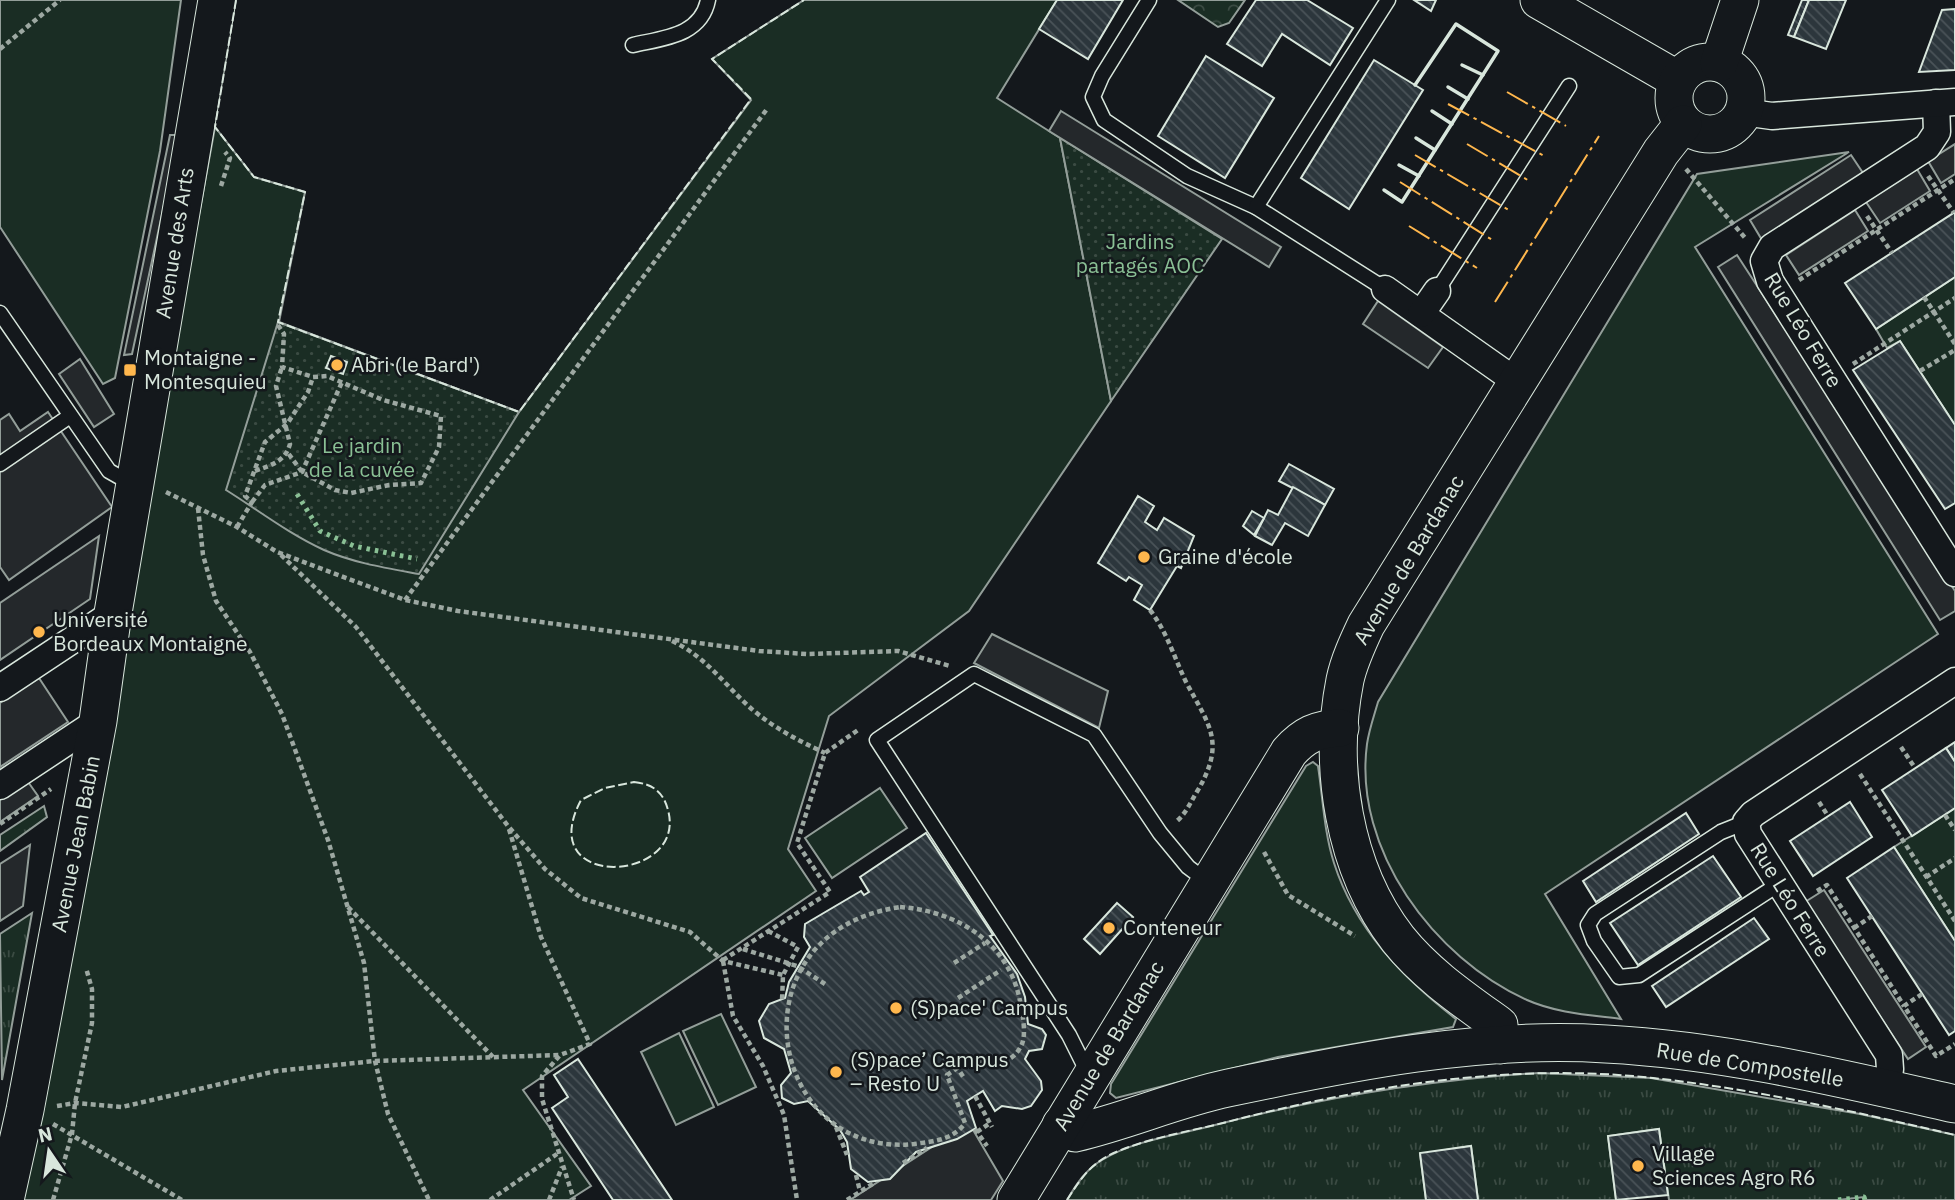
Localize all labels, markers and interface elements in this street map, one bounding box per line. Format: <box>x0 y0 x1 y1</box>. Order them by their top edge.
street label: Avenue des Arts <box>148 165 200 321</box>
park label: Jardins partagés AOC <box>1076 227 1204 279</box>
street label: Rue Léo Ferre <box>1758 267 1849 392</box>
place label: Montaigne - Montesquieu <box>144 343 267 395</box>
place label: Abri (le Bard') <box>351 350 481 378</box>
marker: Abri (le Bard') <box>329 357 345 373</box>
marker: Montaigne - Montesquieu <box>122 362 138 378</box>
park label: Le jardin de la cuvée <box>309 431 415 483</box>
street label: Avenue de Bardanac <box>1346 469 1470 650</box>
place label: Graine d'école <box>1158 542 1293 570</box>
marker: Graine d'école <box>1136 549 1152 565</box>
place label: Université Bordeaux Montaigne <box>53 605 248 657</box>
marker: Université Bordeaux Montaigne <box>31 624 47 640</box>
street label: Avenue Jean Babin <box>44 753 106 935</box>
street label: Rue Léo Ferre <box>1745 837 1837 962</box>
place label: Conteneur <box>1123 913 1222 941</box>
marker: Conteneur <box>1101 920 1117 936</box>
street label: Avenue de Bardanac <box>1046 955 1170 1136</box>
place label: (S)pace' Campus <box>910 993 1068 1021</box>
marker: (S)pace' Campus <box>888 1000 904 1016</box>
street label: Rue de Compostelle <box>1654 1035 1846 1093</box>
place label: (S)pace’ Campus – Resto U <box>850 1045 1009 1097</box>
marker: (S)pace’ Campus – Resto U <box>828 1064 844 1080</box>
north arrow <box>14 1116 84 1186</box>
text: N <box>36 1121 55 1148</box>
place label: Village Sciences Agro R6 <box>1652 1139 1816 1191</box>
marker: Village Sciences Agro R6 <box>1630 1158 1646 1174</box>

